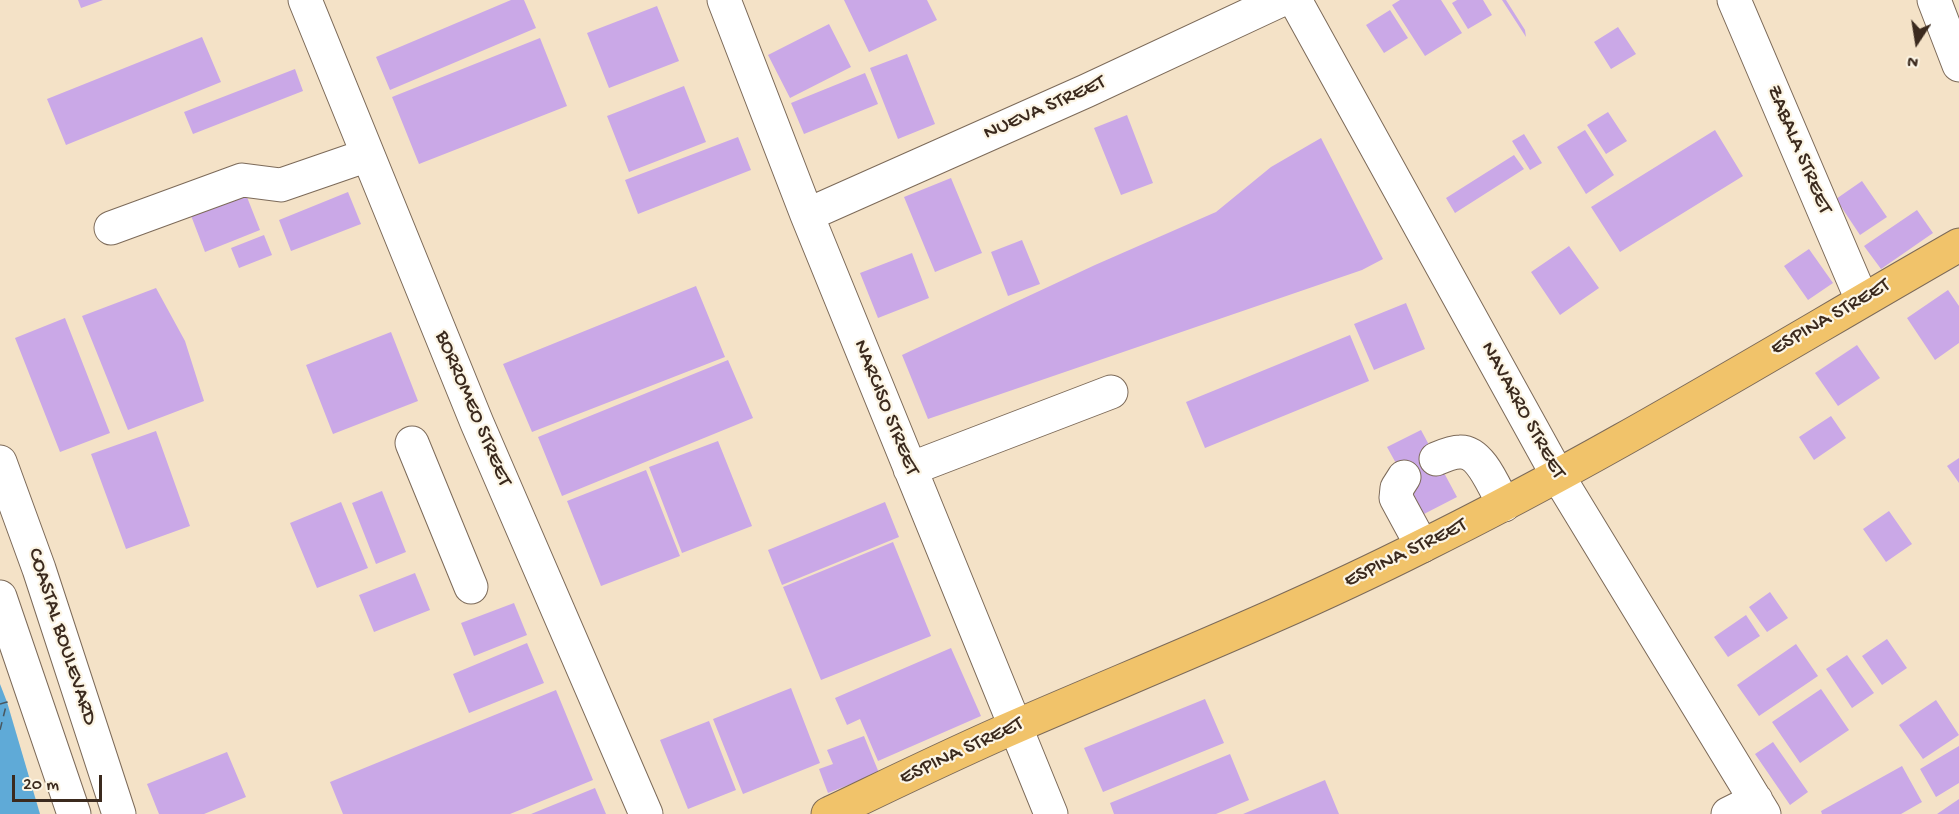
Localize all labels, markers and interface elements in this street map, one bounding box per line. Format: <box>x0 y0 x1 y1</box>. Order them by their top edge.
north arrow <box>1887 12 1947 72</box>
text: N <box>1906 50 1920 70</box>
street label: NUEVA STREET <box>980 71 1110 147</box>
street label: ZABALA STREET <box>1760 82 1836 218</box>
street label: ESPINA STREET <box>1767 274 1895 362</box>
street label: BORROMEO STREET <box>428 328 516 490</box>
street label: NARCISO STREET <box>846 337 924 479</box>
street label: NAVARRO STREET <box>1474 338 1570 484</box>
street label: ESPINA STREET <box>1340 513 1472 595</box>
street label: COASTAL BOULEVARD <box>21 545 101 729</box>
street label: ESPINA STREET <box>896 712 1028 792</box>
scale bar <box>15 763 105 801</box>
text: 20 m <box>23 775 59 796</box>

